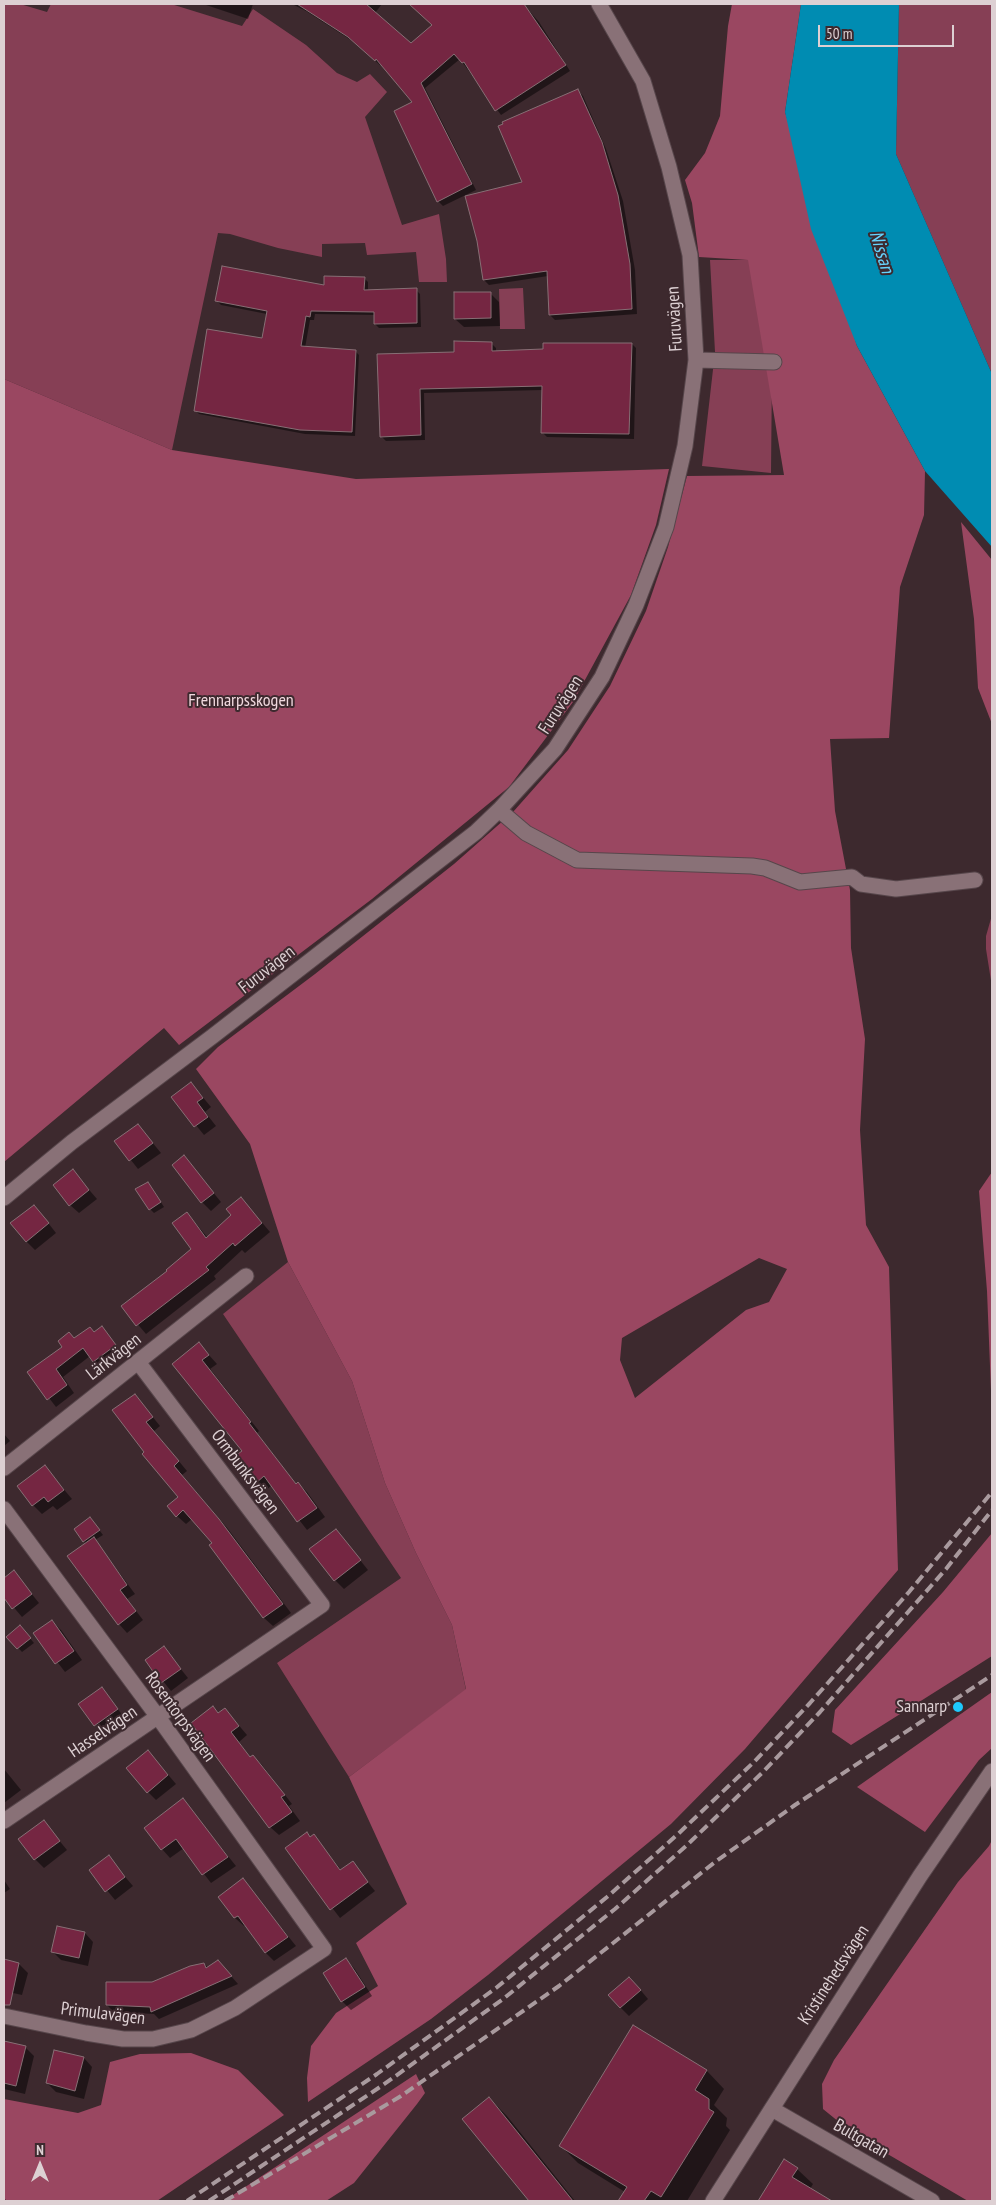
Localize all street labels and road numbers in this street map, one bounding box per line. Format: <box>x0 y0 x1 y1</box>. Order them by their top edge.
street label: Furuvägen <box>663 286 687 352</box>
street label: Furuvägen <box>534 672 588 738</box>
street label: Furuvägen <box>235 941 299 999</box>
street label: Lärkvägen <box>82 1329 146 1385</box>
street label: Ormbunksvägen <box>206 1425 284 1519</box>
street label: Rosentorpsvägen <box>140 1668 220 1766</box>
street label: Hasselvägen <box>65 1701 141 1763</box>
street label: Kristinehedsvägen <box>794 1921 874 2029</box>
street label: Primulavägen <box>60 1998 146 2030</box>
street label: Bultgatan <box>829 2115 893 2163</box>

